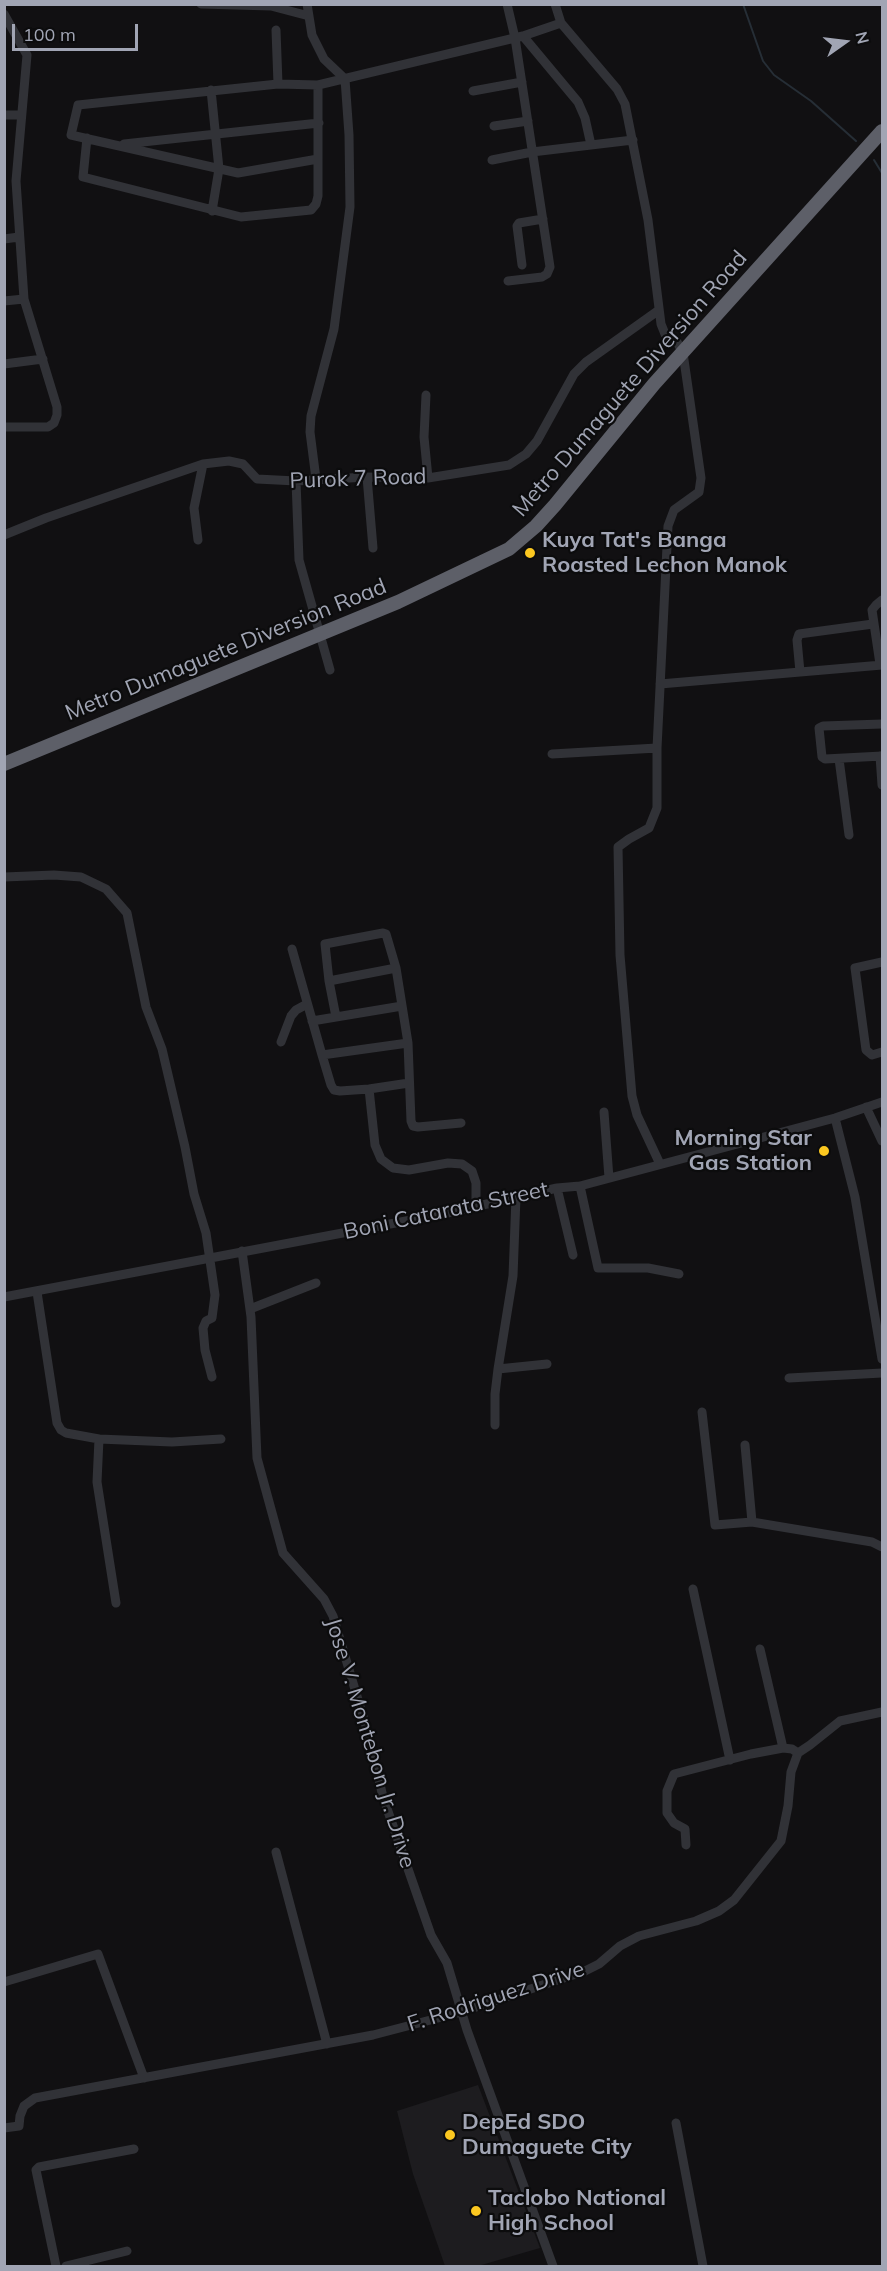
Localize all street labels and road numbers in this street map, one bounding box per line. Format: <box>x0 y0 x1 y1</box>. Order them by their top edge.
street label: Metro Dumaguete Diversion Road <box>507 246 753 522</box>
street label: Purok 7 Road <box>289 463 427 495</box>
street label: Metro Dumaguete Diversion Road <box>62 573 390 727</box>
street label: Boni Catarata Street <box>341 1176 551 1246</box>
street label: Jose V. Montebon Jr. Drive <box>319 1615 421 1871</box>
street label: F. Rodriguez Drive <box>404 1956 588 2038</box>

